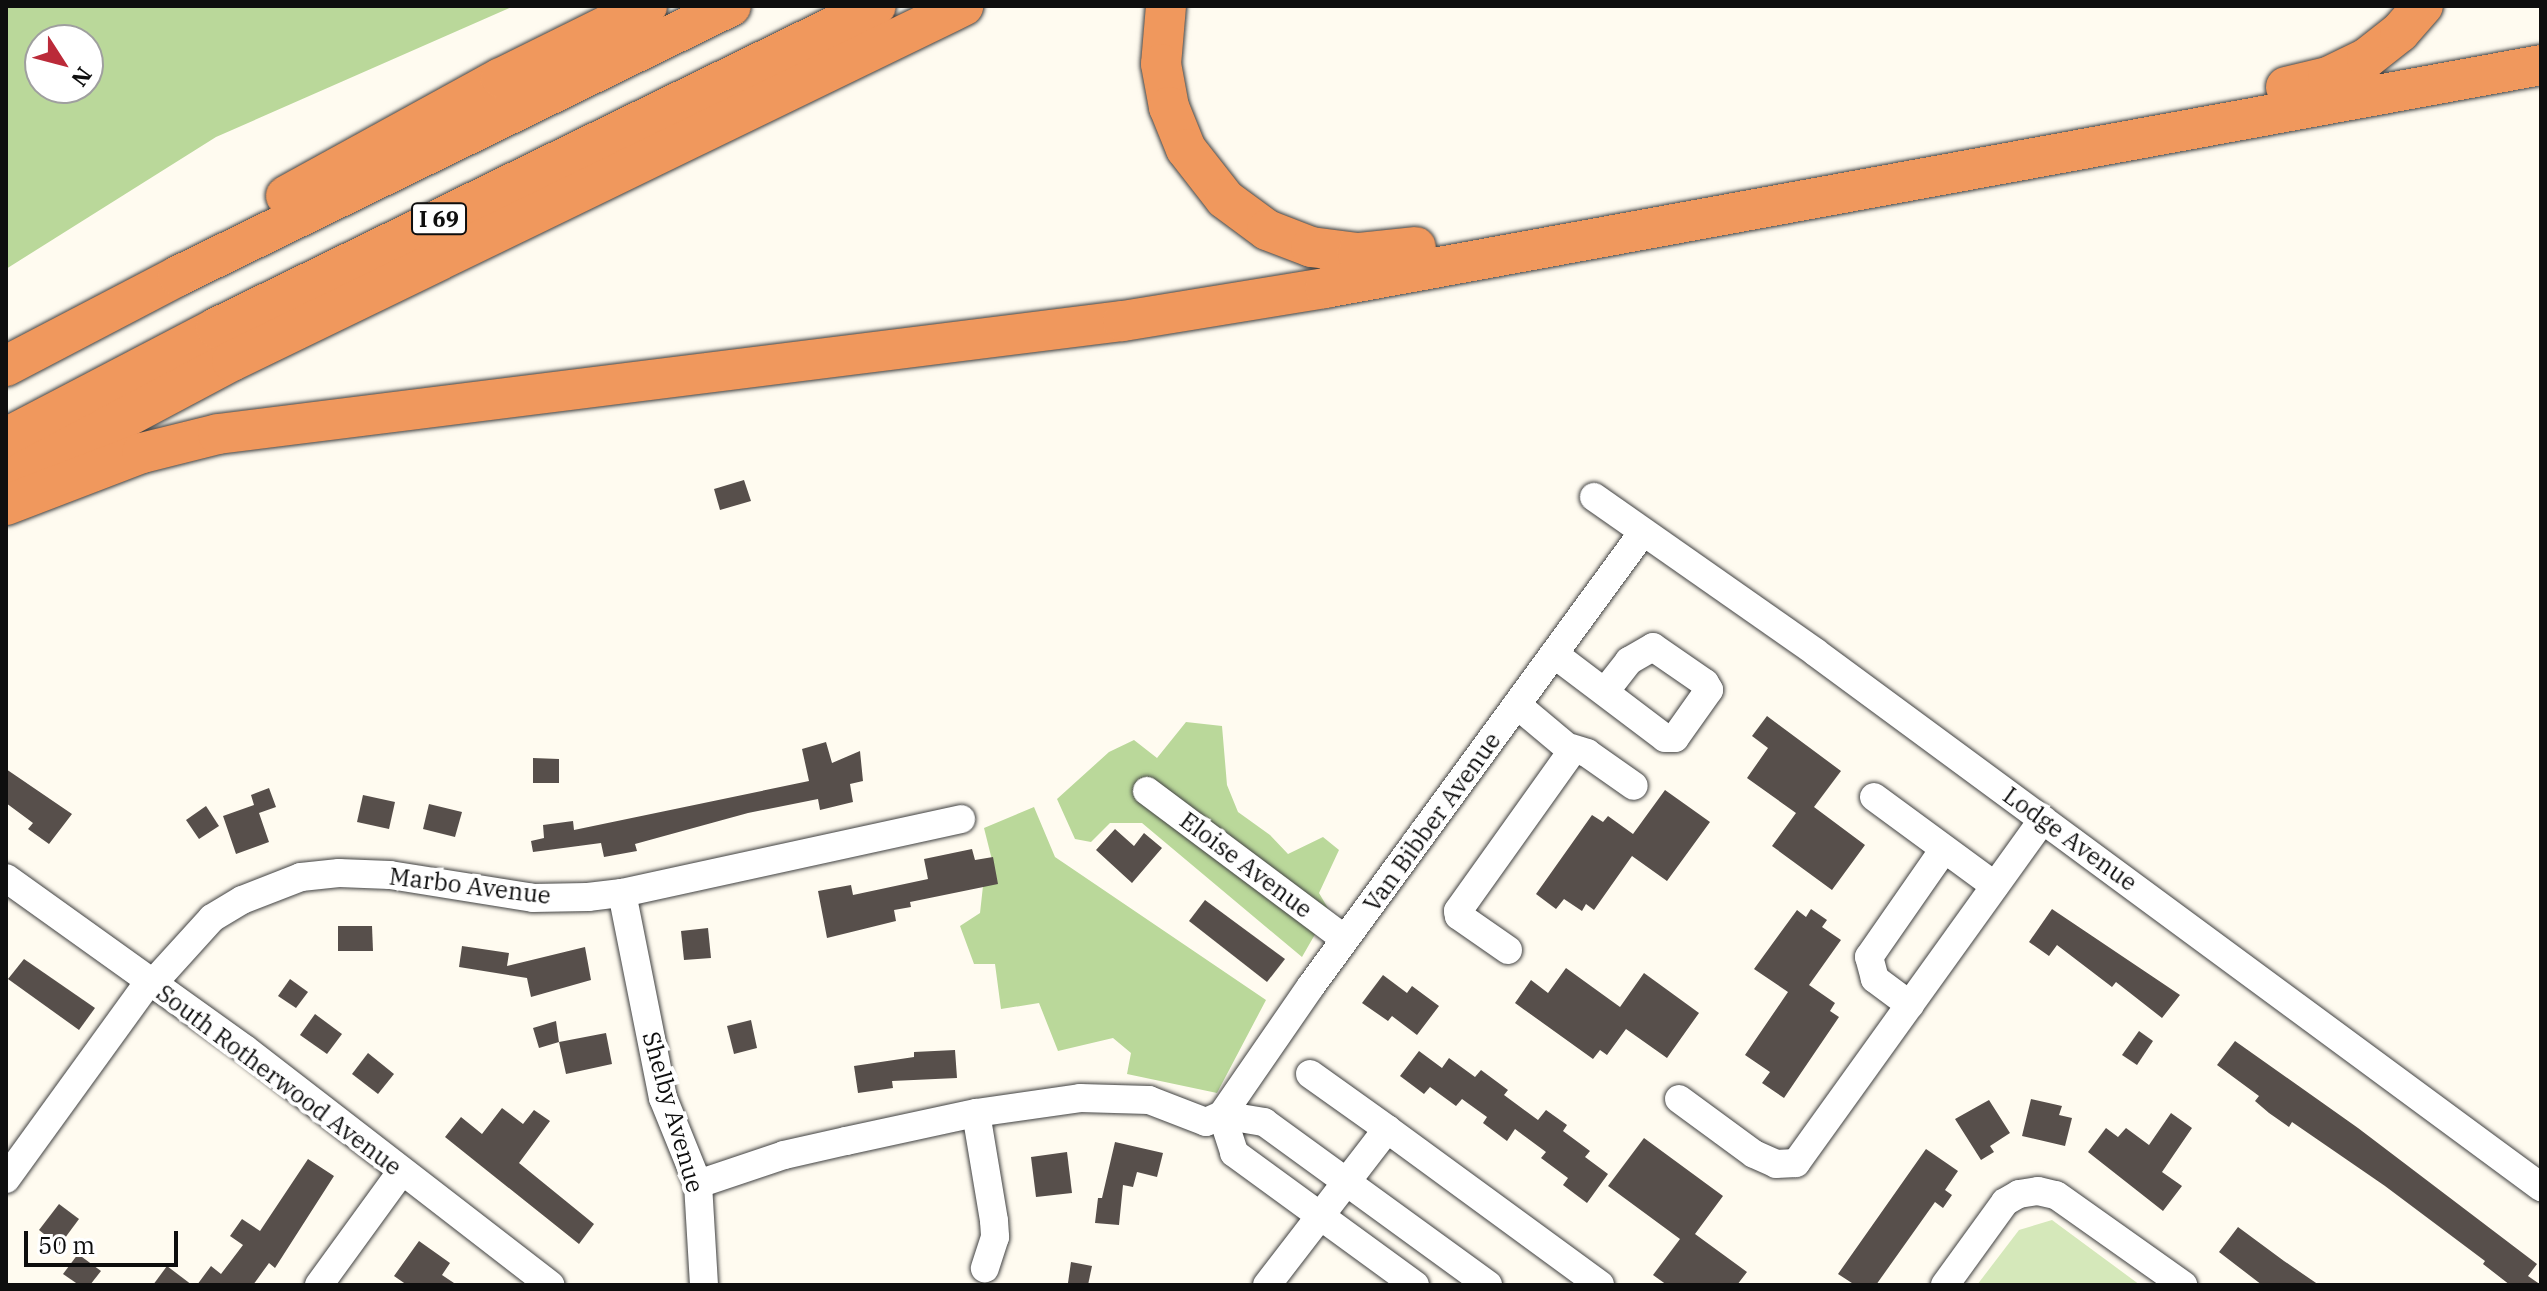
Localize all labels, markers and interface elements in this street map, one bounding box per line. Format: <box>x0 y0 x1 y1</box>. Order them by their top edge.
north arrow <box>24 24 104 104</box>
text: N <box>65 62 99 93</box>
road number: I 69 <box>411 201 467 237</box>
street label: Van Bibber Avenue <box>1357 727 1507 917</box>
street label: Lodge Avenue <box>1997 781 2143 897</box>
street label: Eloise Avenue <box>1174 806 1318 924</box>
street label: Marbo Avenue <box>387 862 553 910</box>
street label: South Rotherwood Avenue <box>151 979 407 1181</box>
street label: Shelby Avenue <box>636 1028 710 1196</box>
scale bar <box>28 1215 182 1265</box>
text: 50 m <box>38 1229 95 1261</box>

